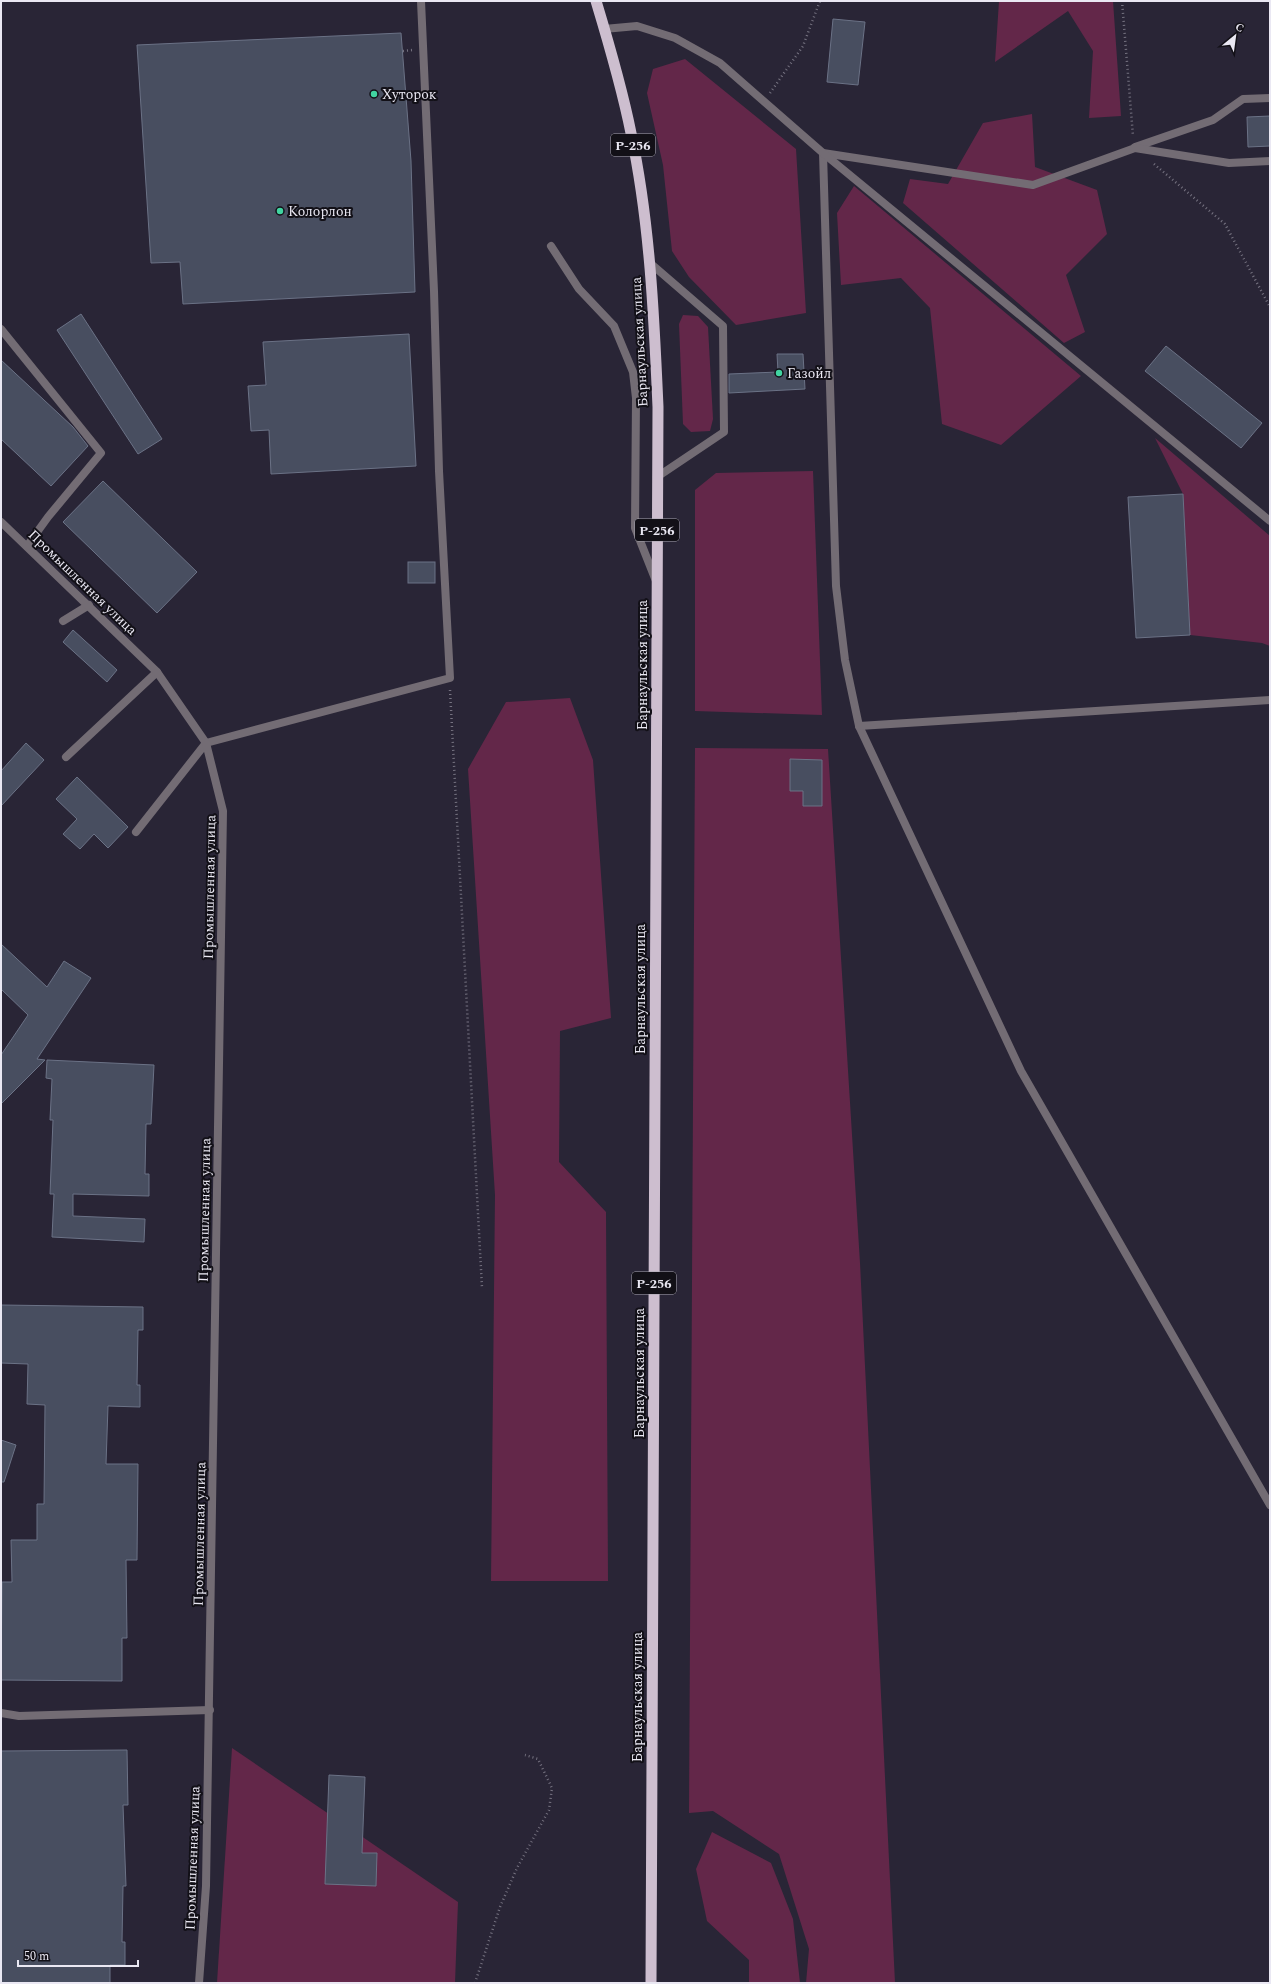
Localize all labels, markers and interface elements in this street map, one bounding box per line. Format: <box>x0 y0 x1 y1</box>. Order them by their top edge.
north arrow <box>1215 16 1255 56</box>
text: С <box>1232 18 1247 37</box>
place label: Хуторок <box>382 84 437 105</box>
marker: Хуторок <box>369 89 379 99</box>
road number: Р-256 <box>611 134 655 156</box>
place label: Колорлон <box>288 201 352 222</box>
marker: Колорлон <box>275 206 285 216</box>
street label: Барнаульская улица <box>626 276 653 408</box>
place label: Газойл <box>787 363 831 384</box>
marker: Газойл <box>774 368 784 378</box>
road number: Р-256 <box>635 519 679 541</box>
street label: Промышленная улица <box>23 525 142 640</box>
street label: Барнаульская улица <box>632 600 653 730</box>
street label: Промышленная улица <box>198 815 221 959</box>
street label: Барнаульская улица <box>630 924 651 1054</box>
street label: Промышленная улица <box>193 1138 216 1282</box>
road number: Р-256 <box>632 1272 676 1294</box>
street label: Барнаульская улица <box>629 1308 650 1438</box>
street label: Промышленная улица <box>188 1462 211 1606</box>
street label: Барнаульская улица <box>627 1632 648 1762</box>
street label: Промышленная улица <box>179 1785 206 1931</box>
scale bar <box>18 1942 138 1968</box>
text: 50 m <box>24 1947 49 1966</box>

